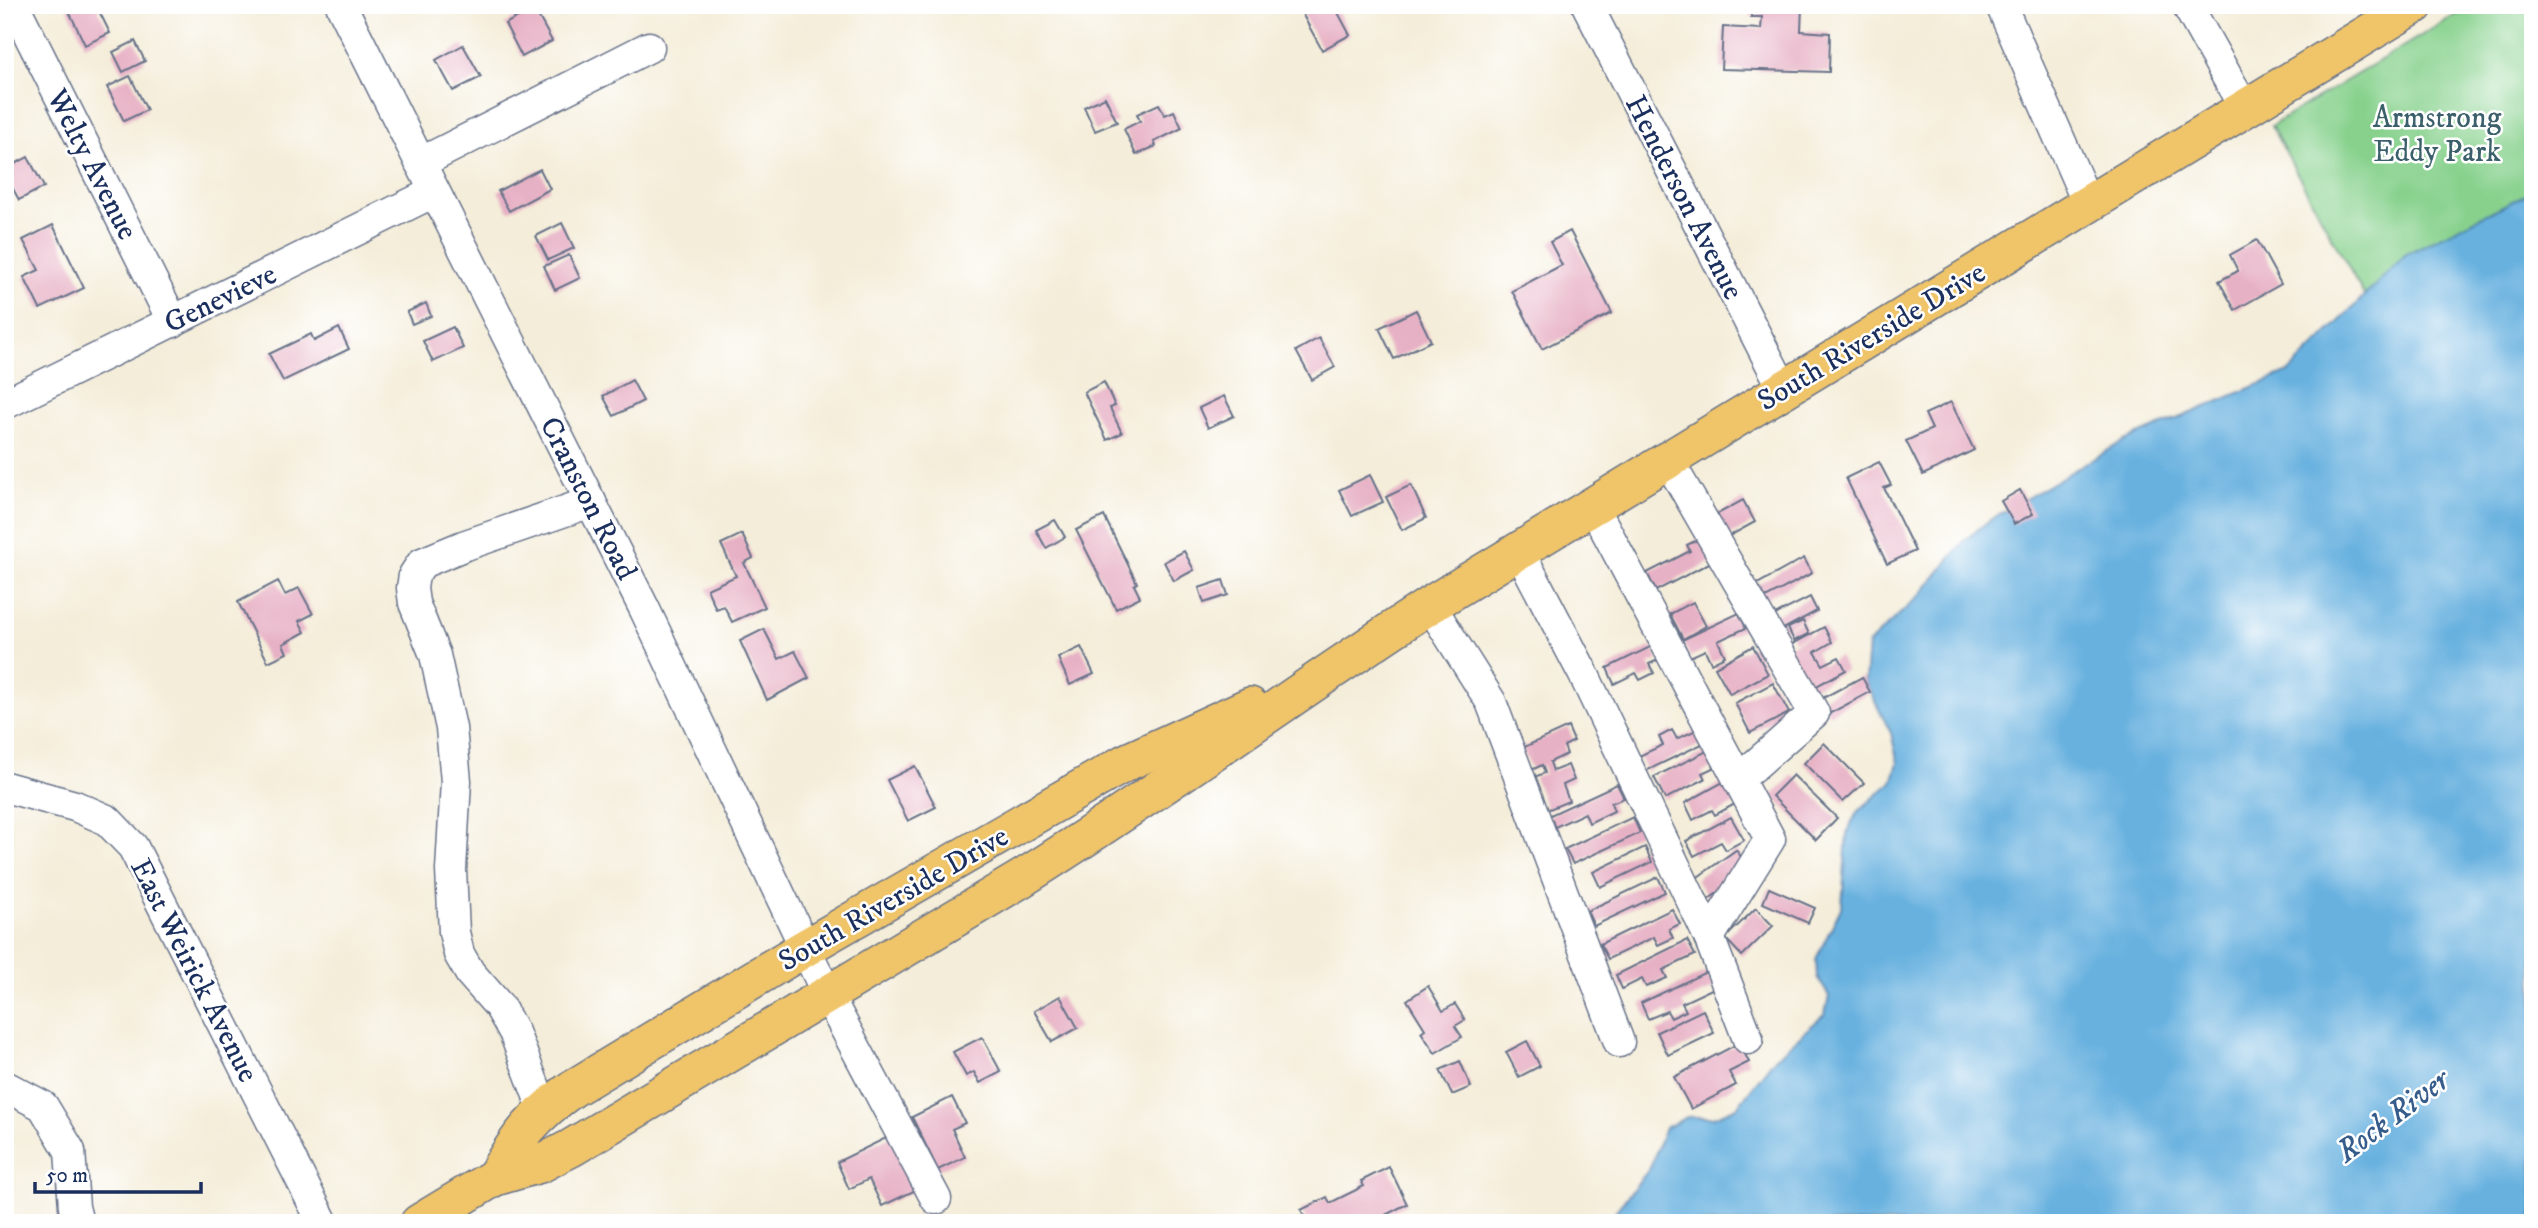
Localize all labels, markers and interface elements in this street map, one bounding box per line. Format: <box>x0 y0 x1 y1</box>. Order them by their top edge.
street label: Welty Avenue <box>37 82 145 246</box>
street label: Henderson Avenue <box>1616 89 1751 306</box>
park label: Armstrong Eddy Park <box>2373 100 2502 171</box>
street label: South Riverside Drive <box>1751 255 1992 420</box>
street label: Genevieve <box>158 256 283 342</box>
street label: Cranston Road <box>531 411 645 586</box>
street label: South Riverside Drive <box>772 818 1015 980</box>
street label: East Weirick Avenue <box>121 853 266 1089</box>
water label: Rock River <box>2328 1059 2460 1173</box>
scale bar <box>35 1151 201 1195</box>
text: 50 m <box>46 1163 88 1189</box>

